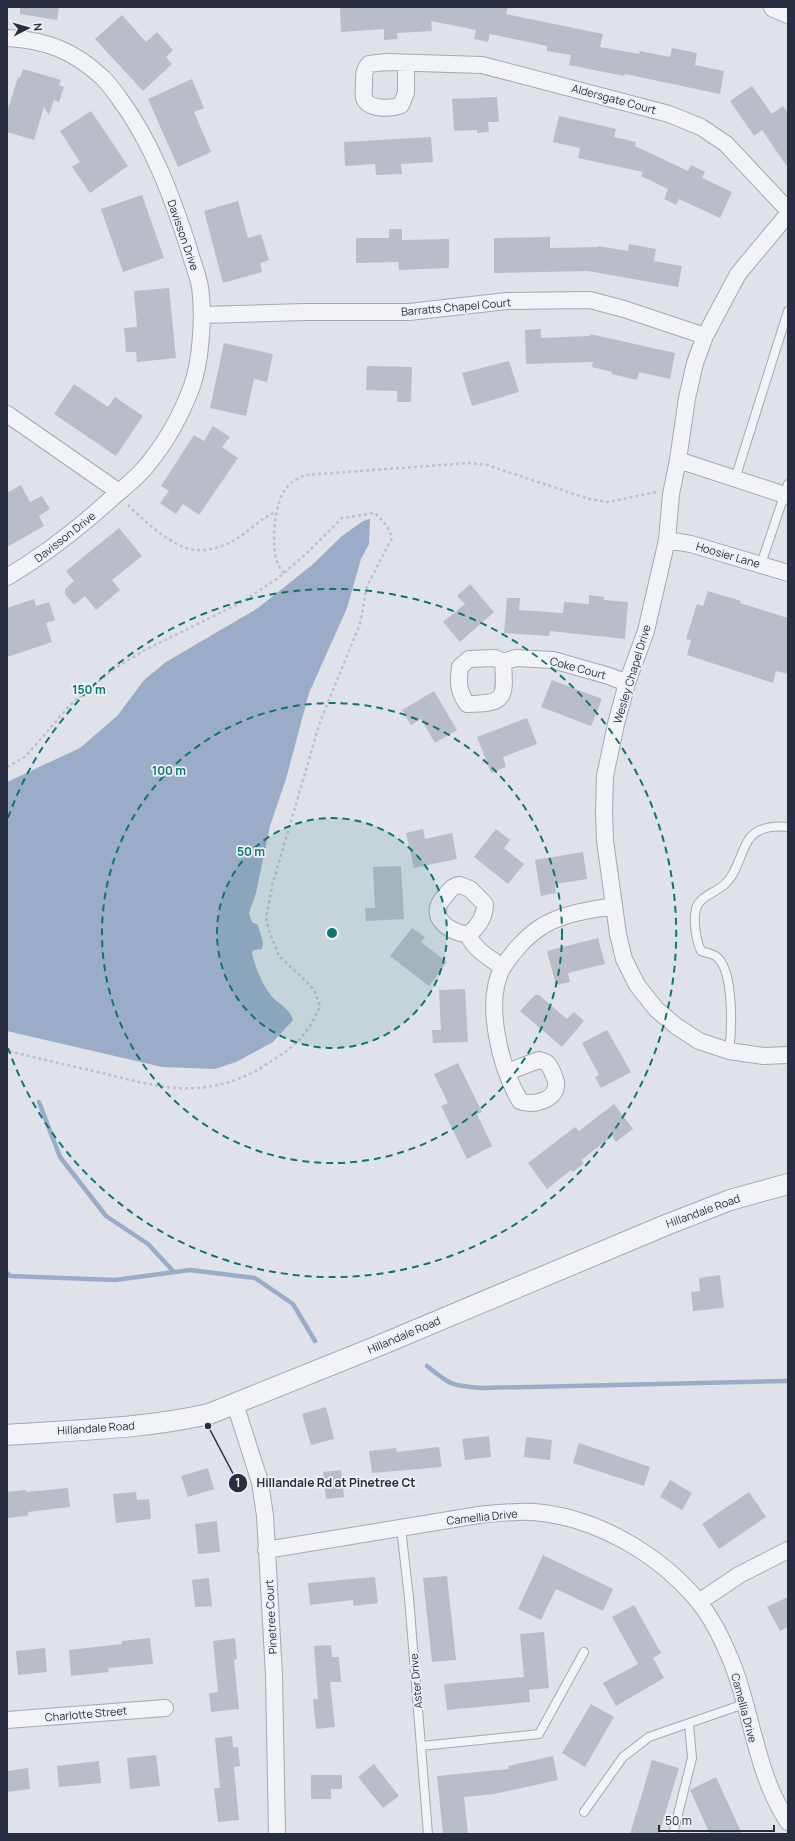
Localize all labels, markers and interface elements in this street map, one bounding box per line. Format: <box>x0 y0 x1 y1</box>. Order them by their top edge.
north arrow <box>8 8 48 48</box>
text: N <box>31 22 46 32</box>
street label: Aldersgate Court <box>570 80 658 117</box>
street label: Davisson Drive <box>164 197 203 273</box>
street label: Barratts Chapel Court <box>400 294 512 319</box>
street label: Davisson Drive <box>31 508 99 565</box>
street label: Hoosier Lane <box>694 538 763 571</box>
street label: Wesley Chapel Drive <box>609 622 654 725</box>
street label: Coke Court <box>548 653 608 682</box>
text: 150 m <box>72 681 106 698</box>
text: 100 m <box>152 762 186 779</box>
text: 50 m <box>237 843 265 860</box>
centre of rings <box>325 926 339 940</box>
street label: Hillandale Road <box>664 1190 742 1231</box>
street label: Hillandale Road <box>365 1312 443 1357</box>
street label: Hillandale Road <box>57 1417 135 1438</box>
callout: Hillandale Rd at Pinetree Ct <box>228 1471 423 1495</box>
text: 1 <box>235 1474 241 1491</box>
text: Hillandale Rd at Pinetree Ct <box>256 1474 416 1491</box>
street label: Camellia Drive <box>446 1505 519 1528</box>
street label: Pinetree Court <box>261 1579 280 1655</box>
street label: Aster Drive <box>406 1652 425 1709</box>
street label: Camellia Drive <box>728 1671 761 1745</box>
street label: Charlotte Street <box>44 1702 128 1725</box>
scale bar <box>659 1807 774 1833</box>
text: 50 m <box>665 1812 692 1829</box>

